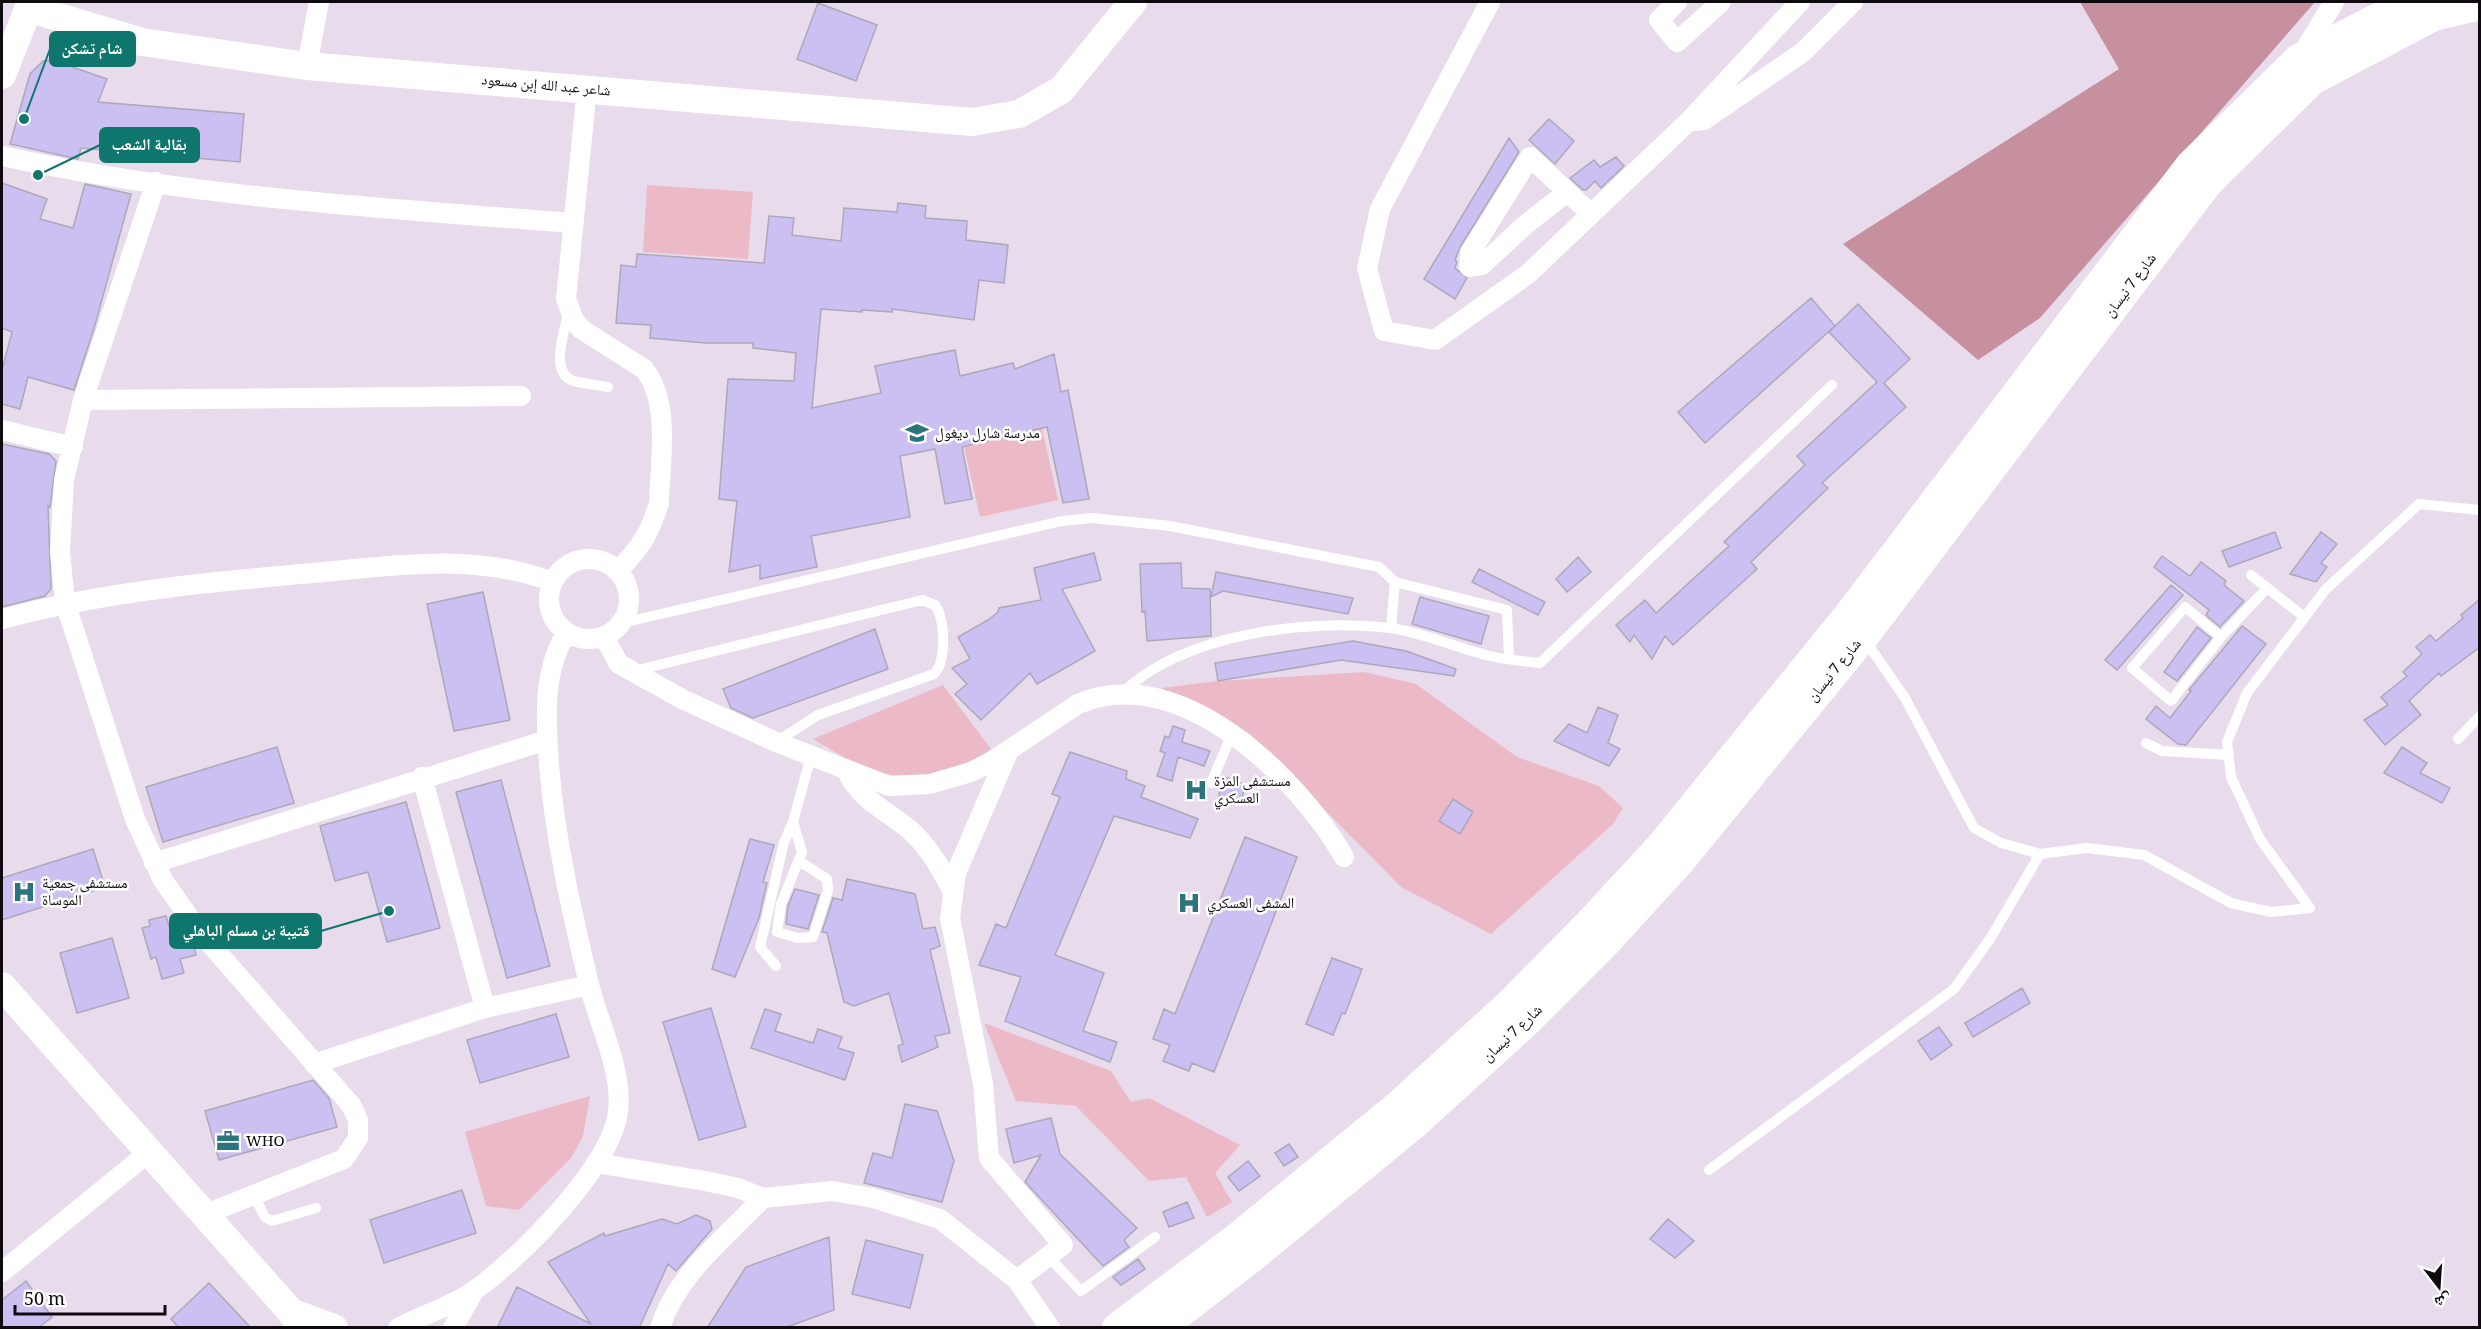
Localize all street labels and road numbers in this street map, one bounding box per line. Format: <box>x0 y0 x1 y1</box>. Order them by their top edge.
street label: شاعر عبد الله إبن مسعود <box>480 68 612 106</box>
street label: شارع 7 نيسان <box>2098 248 2165 324</box>
street label: شارع 7 نيسان <box>1802 634 1870 709</box>
street label: شارع 7 نيسان <box>1477 999 1550 1070</box>

